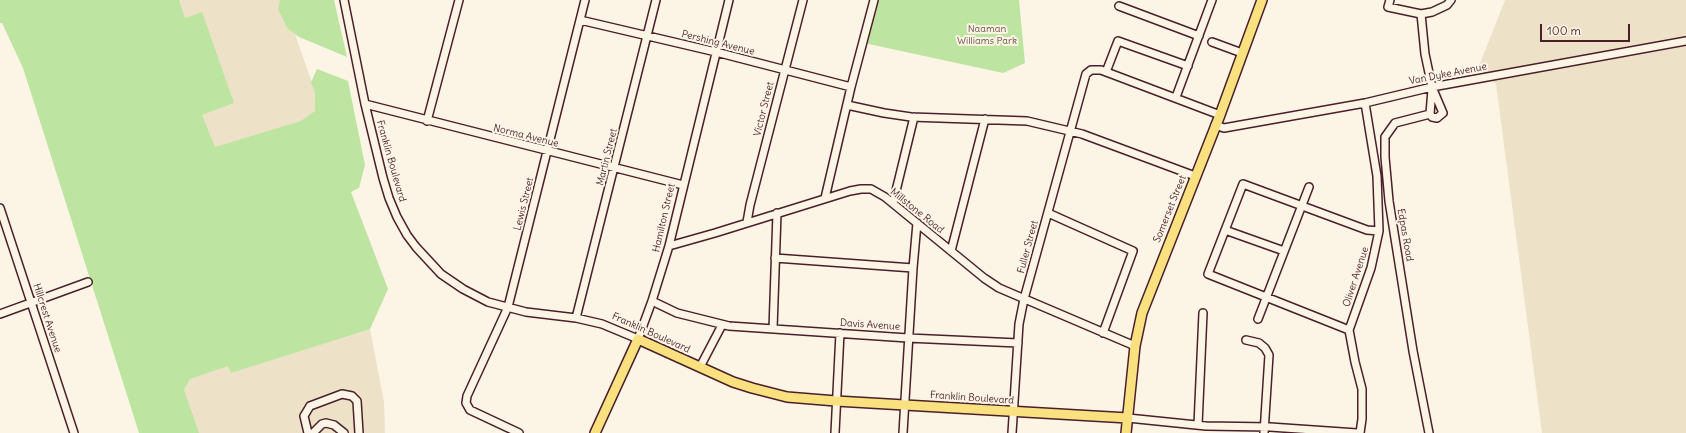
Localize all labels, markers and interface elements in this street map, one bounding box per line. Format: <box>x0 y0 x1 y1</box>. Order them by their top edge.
scale bar <box>1542 16 1632 42</box>
park label: Naaman Williams Park <box>957 23 1017 46</box>
text: 100 m <box>1547 23 1581 38</box>
street label: Pershing Avenue <box>680 28 756 58</box>
street label: Van Dyke Avenue <box>1408 61 1488 87</box>
street label: Victor Street <box>751 81 777 137</box>
street label: Franklin Boulevard <box>374 119 408 203</box>
street label: Norma Avenue <box>492 122 560 150</box>
street label: Martin Street <box>594 127 620 187</box>
street label: Somerset Street <box>1151 173 1189 245</box>
street label: Lewis Street <box>512 176 536 232</box>
street label: Hamilton Street <box>650 183 678 253</box>
street label: Millstone Road <box>888 186 946 236</box>
street label: Edpas Road <box>1394 208 1416 262</box>
street label: Fuller Street <box>1015 219 1041 275</box>
street label: Oliver Avenue <box>1341 245 1371 309</box>
street label: Hillcrest Avenue <box>30 282 64 354</box>
street label: Franklin Boulevard <box>610 310 692 356</box>
street label: Davis Avenue <box>839 317 901 333</box>
street label: Franklin Boulevard <box>929 389 1015 407</box>

